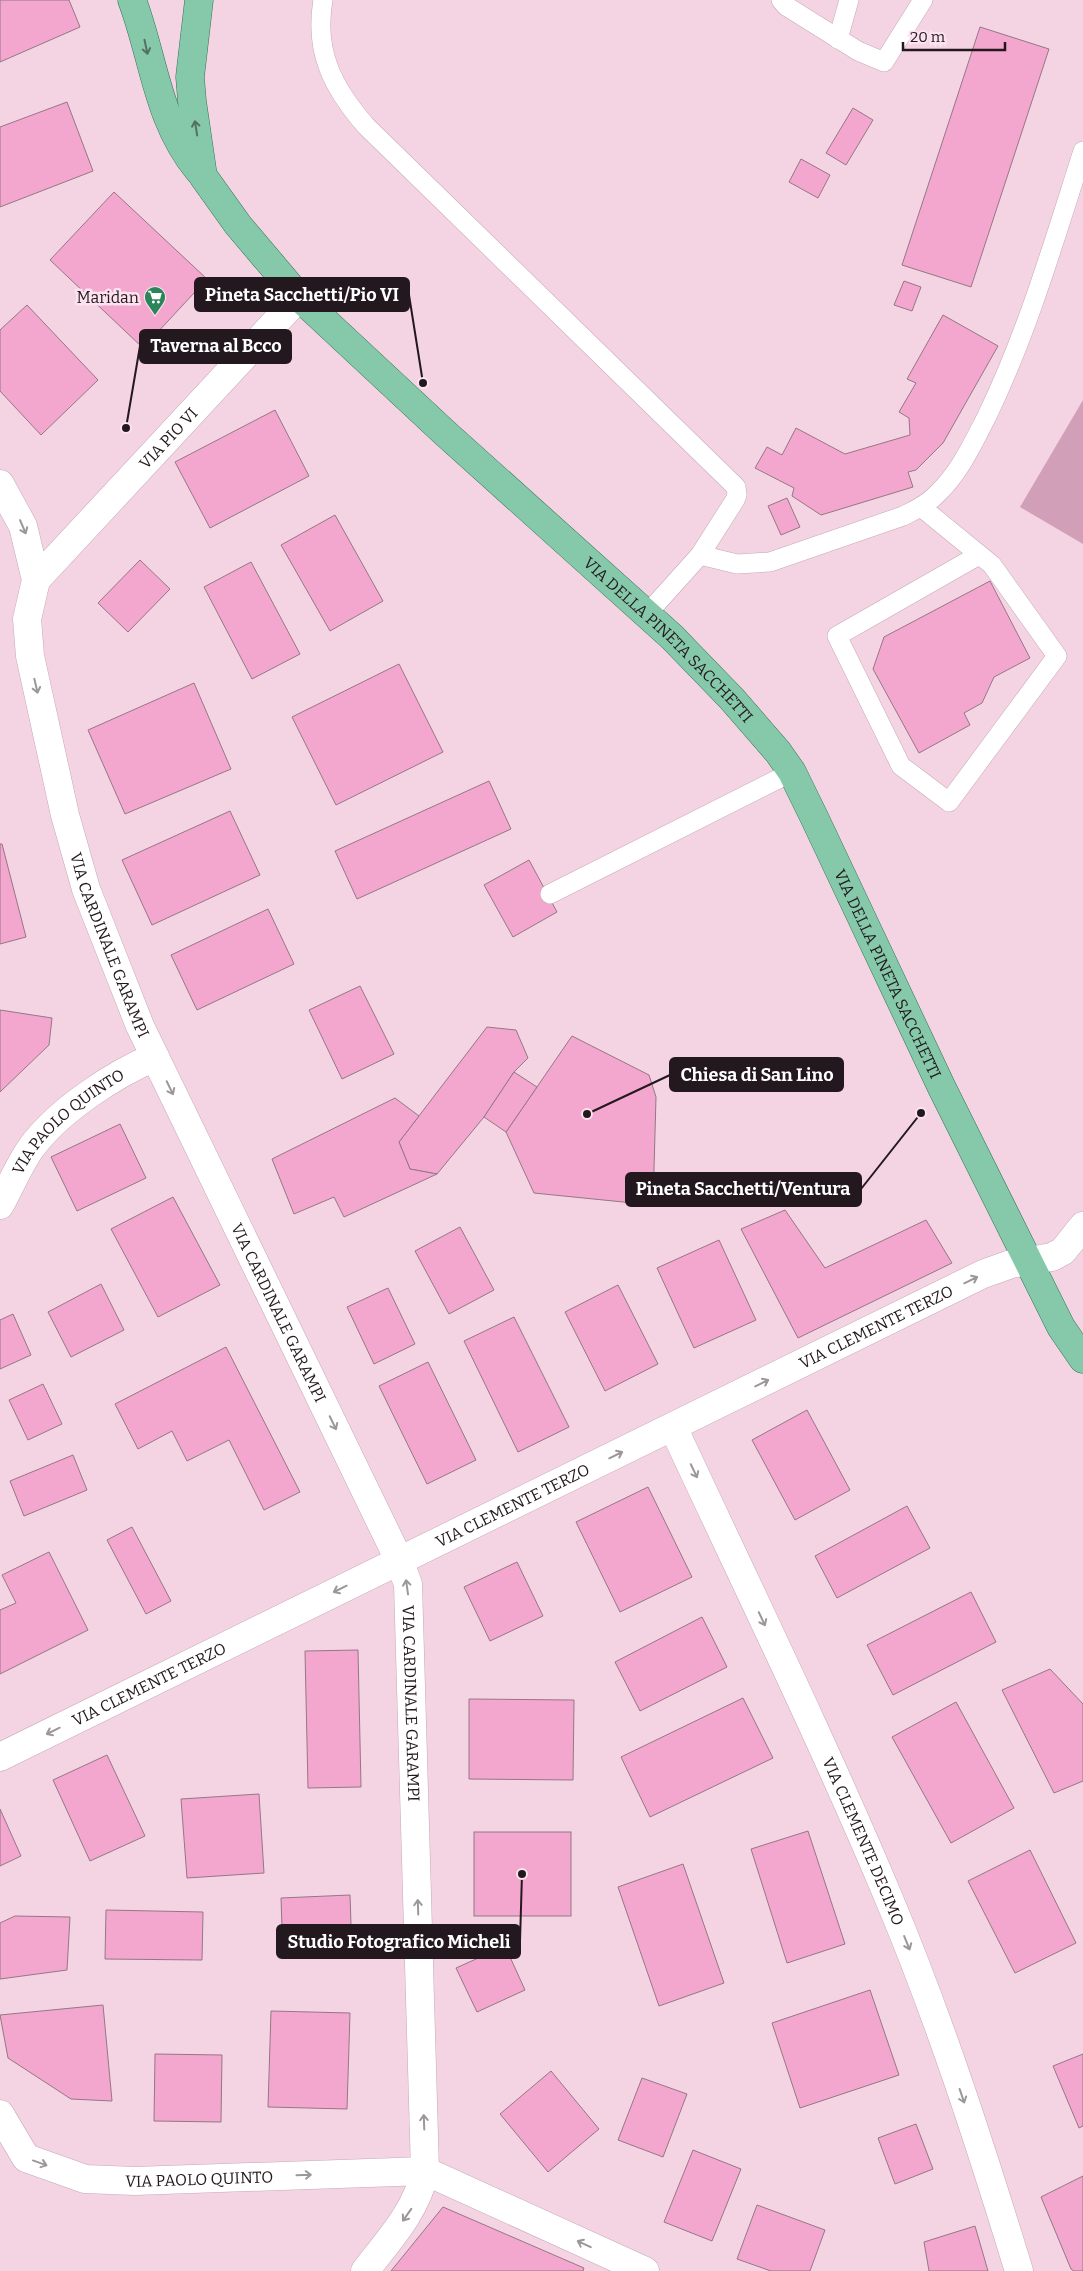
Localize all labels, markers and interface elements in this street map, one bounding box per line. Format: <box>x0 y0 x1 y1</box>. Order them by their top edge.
scale bar <box>903 20 1006 52</box>
text: 20 m <box>910 28 946 46</box>
one-way arrow <box>141 38 151 54</box>
one-way arrow <box>190 120 200 136</box>
callout: Pineta Sacchetti/Pio VI <box>195 278 409 311</box>
text: Pineta Sacchetti/Pio VI <box>205 284 399 306</box>
supermarket icon: Maridan <box>143 285 167 316</box>
place label: Maridan <box>76 288 139 307</box>
callout: Taverna al Bcco <box>140 330 291 363</box>
text: Taverna al Bcco <box>150 335 282 357</box>
street label: VIA PIO VI <box>135 404 201 473</box>
one-way arrow <box>19 519 28 534</box>
street label: VIA DELLA PINETA SACCHETTI <box>580 553 757 726</box>
one-way arrow <box>32 677 41 693</box>
street label: VIA CARDINALE GARAMPI <box>66 850 153 1041</box>
street label: VIA DELLA PINETA SACCHETTI <box>830 866 945 1082</box>
callout: Chiesa di San Lino <box>670 1058 843 1091</box>
text: Chiesa di San Lino <box>680 1064 834 1086</box>
street label: VIA PAOLO QUINTO <box>8 1065 128 1178</box>
one-way arrow <box>166 1080 175 1095</box>
callout: Pineta Sacchetti/Ventura <box>626 1173 861 1206</box>
text: Pineta Sacchetti/Ventura <box>636 1178 850 1200</box>
street label: VIA CARDINALE GARAMPI <box>227 1220 330 1405</box>
one-way arrow <box>963 1275 978 1285</box>
street label: VIA CLEMENTE TERZO <box>796 1281 956 1373</box>
one-way arrow <box>754 1378 769 1387</box>
one-way arrow <box>328 1415 338 1430</box>
one-way arrow <box>608 1450 623 1459</box>
street label: VIA CLEMENTE TERZO <box>433 1460 593 1551</box>
one-way arrow <box>689 1463 699 1478</box>
one-way arrow <box>402 1580 412 1596</box>
one-way arrow <box>332 1584 347 1594</box>
street label: VIA CARDINALE GARAMPI <box>399 1605 423 1802</box>
one-way arrow <box>758 1611 767 1626</box>
street label: VIA CLEMENTE TERZO <box>69 1638 229 1730</box>
one-way arrow <box>45 1726 60 1736</box>
street label: VIA CLEMENTE DECIMO <box>818 1754 908 1928</box>
one-way arrow <box>413 1899 422 1915</box>
callout: Studio Fotografico Micheli <box>277 1925 520 1958</box>
text: Studio Fotografico Micheli <box>288 1931 511 1953</box>
one-way arrow <box>903 1935 912 1950</box>
one-way arrow <box>958 2087 968 2103</box>
one-way arrow <box>419 2114 429 2130</box>
one-way arrow <box>32 2159 47 2168</box>
street label: VIA PAOLO QUINTO <box>125 2167 274 2191</box>
one-way arrow <box>296 2170 312 2180</box>
one-way arrow <box>402 2208 412 2222</box>
one-way arrow <box>577 2239 592 2248</box>

